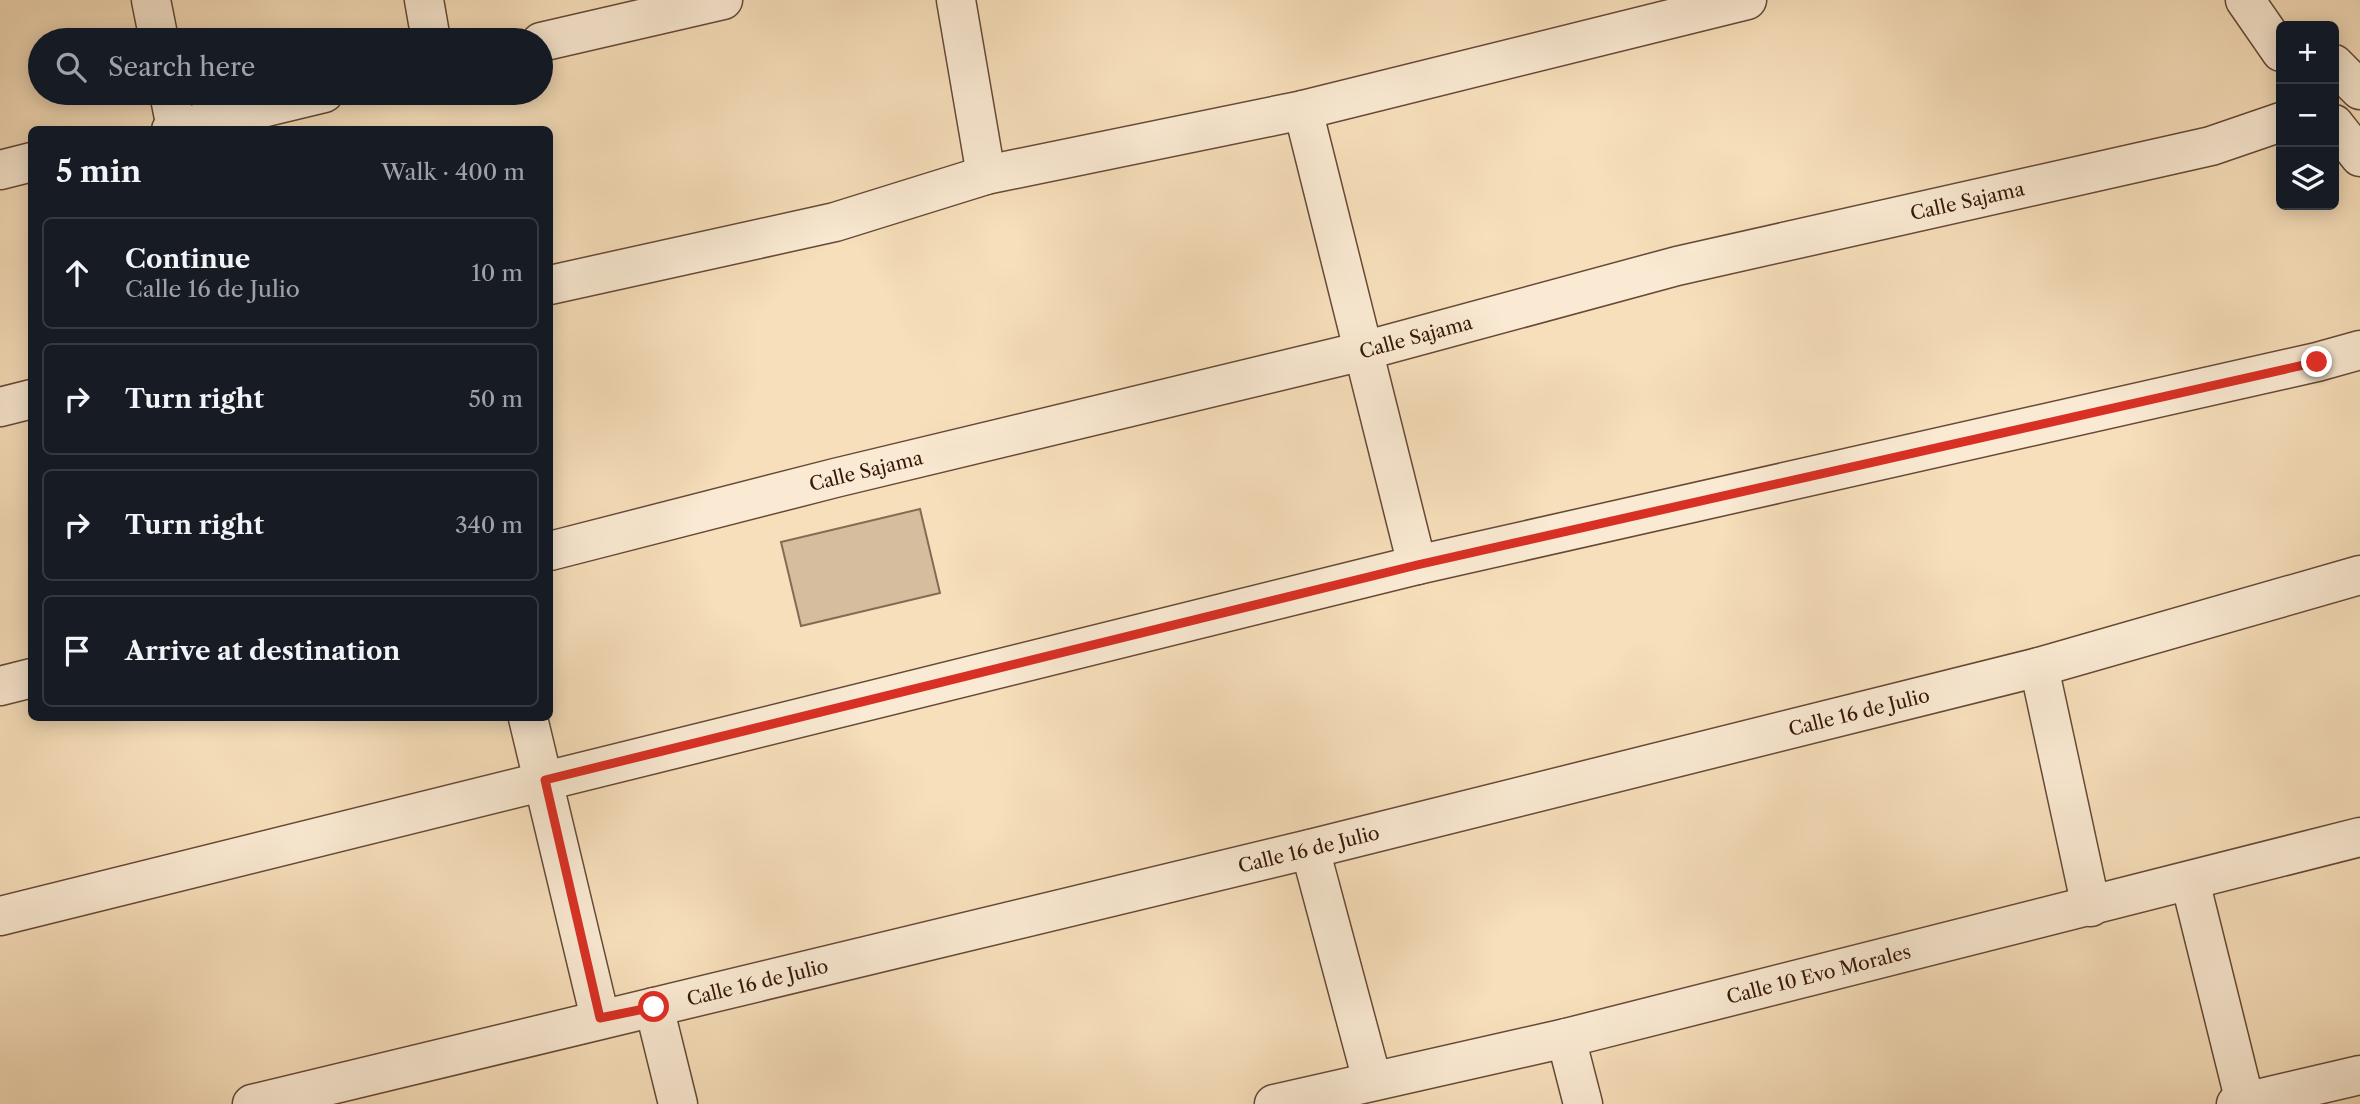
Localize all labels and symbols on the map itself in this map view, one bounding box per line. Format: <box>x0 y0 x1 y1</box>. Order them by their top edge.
street label: Calle Sajama <box>1908 177 2026 225</box>
street label: Calle Sajama <box>1357 310 1475 363</box>
route end <box>2301 346 2332 377</box>
street label: Calle Sajama <box>807 446 925 496</box>
street label: Calle 16 de Julio <box>1786 683 1932 741</box>
street label: Calle 16 de Julio <box>1236 821 1382 877</box>
street label: Calle 10 Evo Morales <box>1724 940 1913 1008</box>
street label: Calle 16 de Julio <box>685 954 831 1010</box>
route start <box>638 991 669 1022</box>

